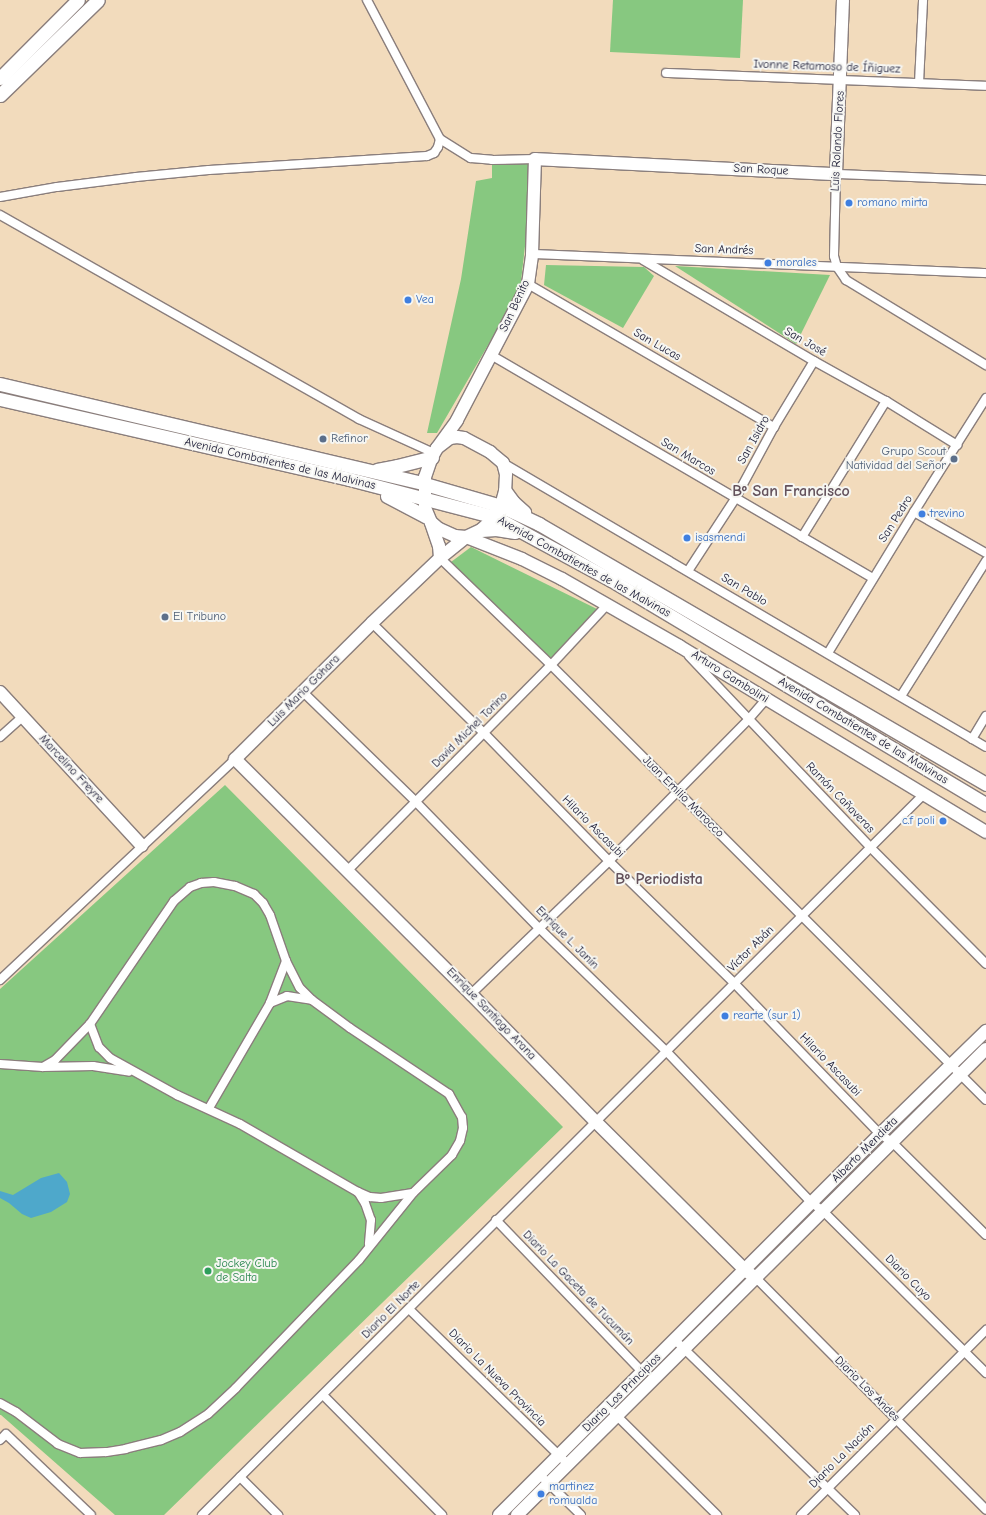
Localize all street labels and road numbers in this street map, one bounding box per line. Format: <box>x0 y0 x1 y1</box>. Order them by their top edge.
street label: Ivonne Retamoso de Íñiguez <box>753 57 901 77</box>
street label: Luis Rolando Flores <box>828 90 848 192</box>
street label: San Roque <box>733 161 789 179</box>
street label: San Andrés <box>694 242 754 258</box>
street label: San Benito <box>497 278 533 334</box>
street label: San José <box>781 324 829 360</box>
street label: San Lucas <box>631 326 683 364</box>
street label: San Isidro <box>735 413 773 467</box>
street label: Avenida Combatientes de las Malvinas <box>183 435 377 493</box>
street label: San Marcos <box>658 435 718 479</box>
street label: San Pedro <box>876 493 916 545</box>
street label: Avenida Combatientes de las Malvinas <box>495 513 673 621</box>
street label: San Pablo <box>718 571 770 609</box>
street label: Arturo Gambolini <box>689 647 771 707</box>
street label: Luis Mario Gohara <box>265 652 343 730</box>
street label: Avenida Combatientes de las Malvinas <box>776 674 950 788</box>
street label: David Michel Torino <box>429 689 511 771</box>
street label: Marcelino Freyre <box>36 732 106 806</box>
street label: Juan Emilio Marocco <box>639 753 727 841</box>
street label: Ramón Cañaveras <box>803 760 877 836</box>
street label: Hilario Ascasubi <box>559 793 627 861</box>
street label: Enrique L. Janín <box>532 903 602 973</box>
street label: Víctor Abán <box>725 923 777 975</box>
street label: Enrique Santiago Arana <box>443 965 539 1063</box>
street label: Hilario Ascasubi <box>796 1030 864 1100</box>
street label: Alberto Mendieta <box>829 1114 901 1186</box>
street label: Diario La Gaceta de Tucumán <box>519 1228 637 1348</box>
street label: Diario Cuyo <box>882 1252 934 1304</box>
street label: Diario El Norte <box>359 1278 423 1342</box>
street label: Diario La Nueva Provincia <box>445 1326 549 1430</box>
street label: Diario Los Principios <box>580 1351 664 1435</box>
street label: Diario Los Andes <box>831 1353 903 1425</box>
street label: Diario La Nación <box>807 1421 877 1491</box>

